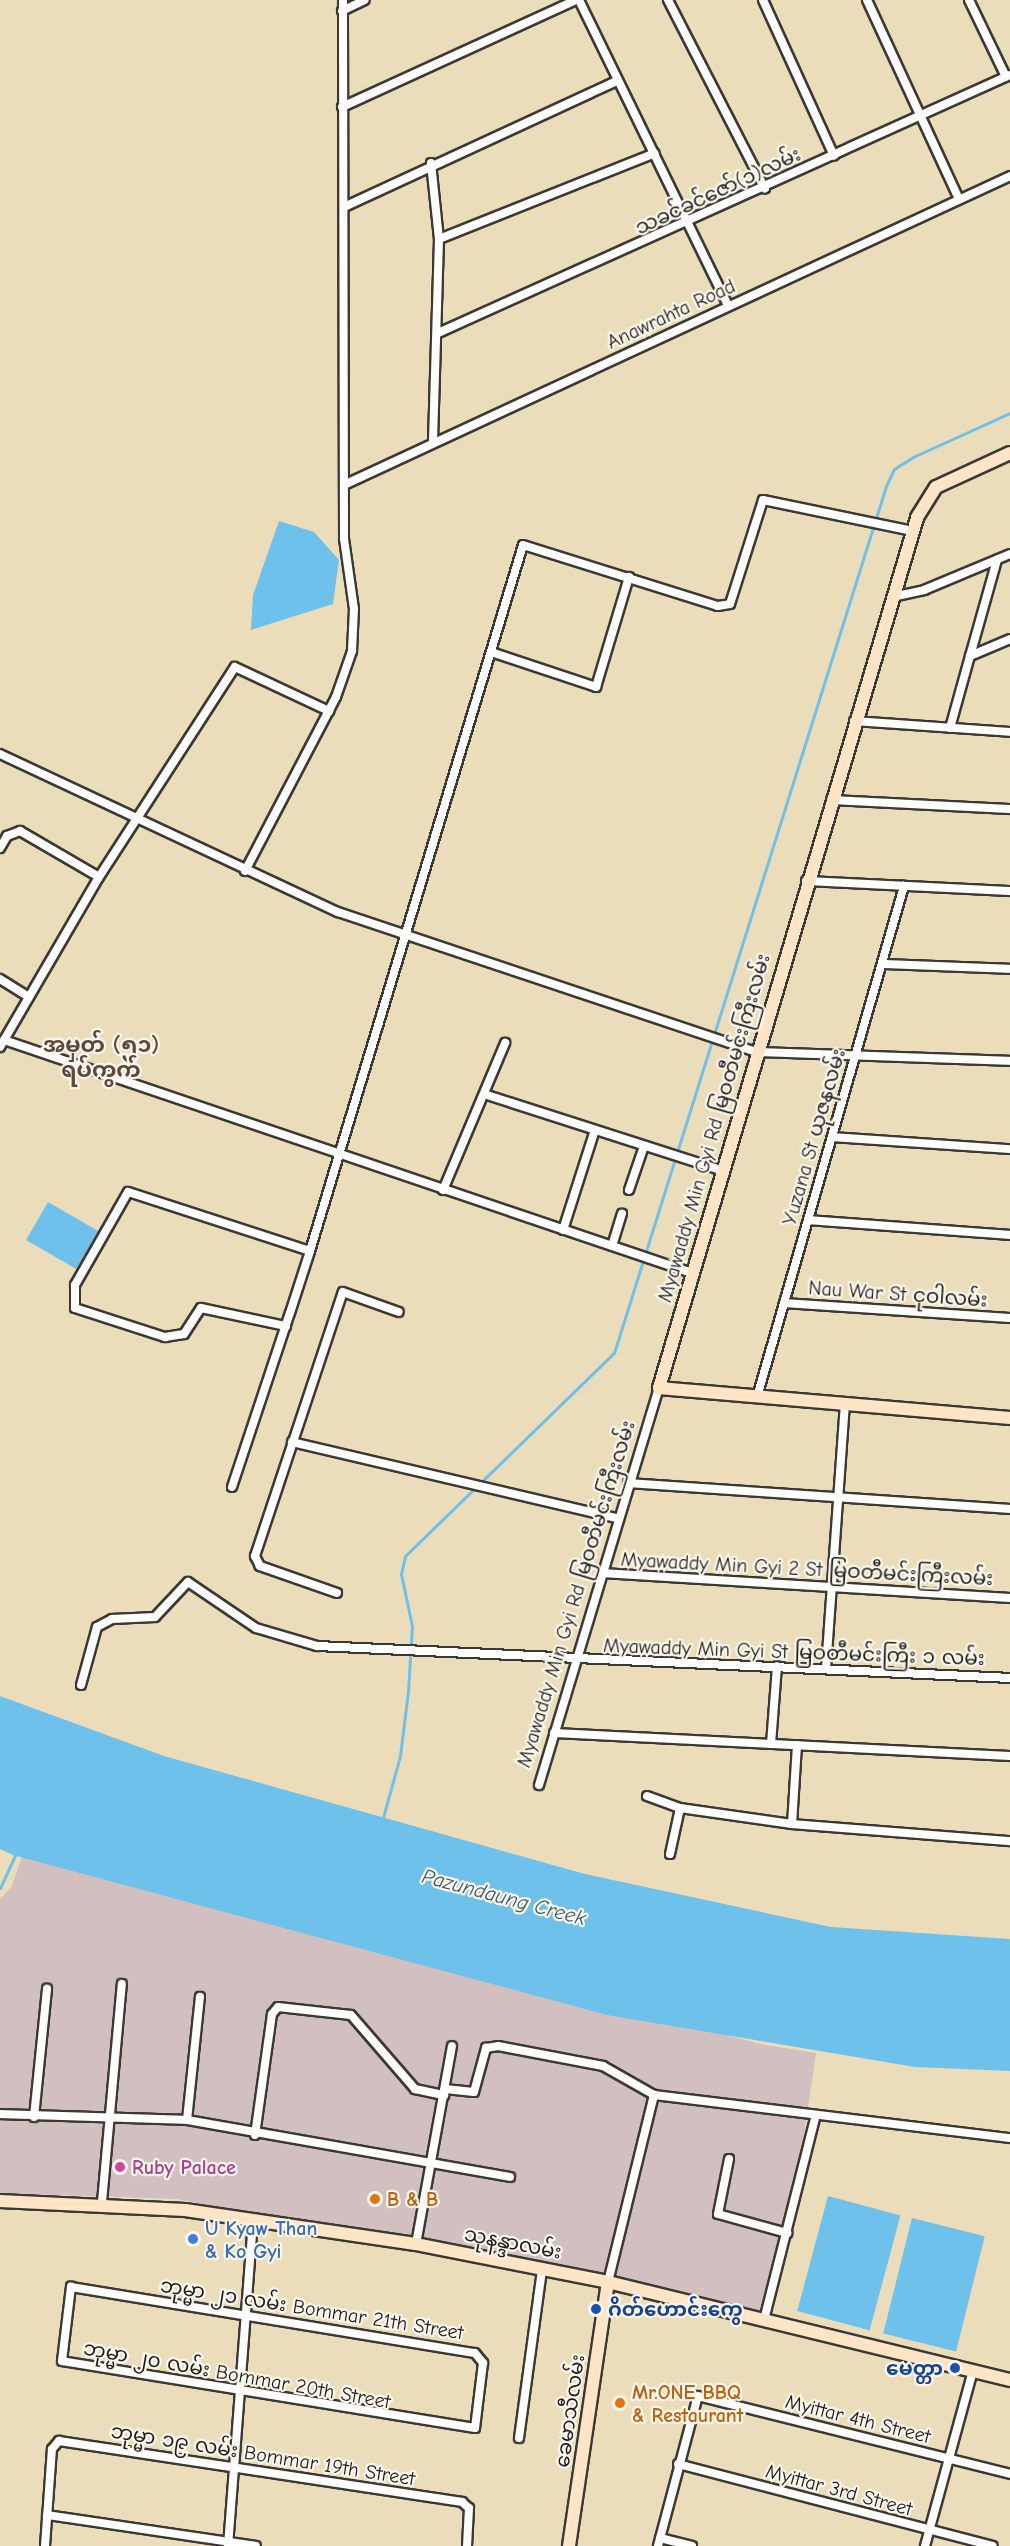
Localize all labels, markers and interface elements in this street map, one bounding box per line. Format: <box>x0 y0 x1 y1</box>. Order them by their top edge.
street label: သခင်ခင်ဇော်(၁)လမ်း <box>631 142 805 240</box>
street label: Anawrahta Road <box>603 274 739 354</box>
street label: Myawaddy Min Gyi Rd မြဝတီမင်းကြီးလမ်း <box>653 951 775 1305</box>
district label: အမှတ် (၅၁) ရပ်ကွက် <box>43 1032 159 1084</box>
street label: Yuzana St ယုဇနလမ်း <box>777 1046 851 1228</box>
street label: Nau War St ငုဝါလမ်း <box>808 1276 988 1312</box>
street label: Myawaddy Min Gyi Rd မြဝတီမင်းကြီးလမ်း <box>512 1418 640 1770</box>
street label: Myawaddy Min Gyi 2 St မြဝတီမင်းကြီးလမ်း <box>620 1547 994 1591</box>
street label: Myawaddy Min Gyi St မြဝတီမင်းကြီး ၁ လမ်း <box>603 1633 985 1671</box>
water label: Pazundaung Creek <box>419 1863 589 1931</box>
place label: Ruby Palace <box>132 2155 236 2179</box>
marker: Ruby Palace <box>113 2160 127 2174</box>
place label: B & B <box>387 2187 438 2211</box>
marker: B & B <box>368 2192 382 2206</box>
place label: U Kyaw Than & Ko Gyi <box>205 2216 317 2263</box>
street label: သုနန္ဒာလမ်း <box>462 2222 564 2264</box>
marker: U Kyaw Than & Ko Gyi <box>186 2232 200 2246</box>
street label: ဘုမ္မာ ၂၁ လမ်း Bommar 21th Street <box>159 2273 465 2345</box>
place label: ဂိတ်ဟောင်းကွေ <box>608 2297 743 2321</box>
marker: ဂိတ်ဟောင်းကွေ <box>589 2302 603 2316</box>
street label: ဘုမ္မာ ၂၀ လမ်း Bommar 20th Street <box>82 2336 392 2414</box>
street label: ခေမာသီလမ်း <box>550 2353 590 2469</box>
place label: မေတ္တာ <box>886 2356 943 2380</box>
marker: မေတ္တာ <box>948 2361 962 2375</box>
place label: Mr.ONE BBQ & Restaurant <box>632 2380 743 2427</box>
street label: Myittar 4th Street <box>783 2389 933 2449</box>
marker: Mr.ONE BBQ & Restaurant <box>613 2396 627 2410</box>
street label: ဘုမ္မာ ၁၉ လမ်း Bommar 19th Street <box>109 2419 417 2491</box>
street label: Myittar 3rd Street <box>763 2459 915 2521</box>

